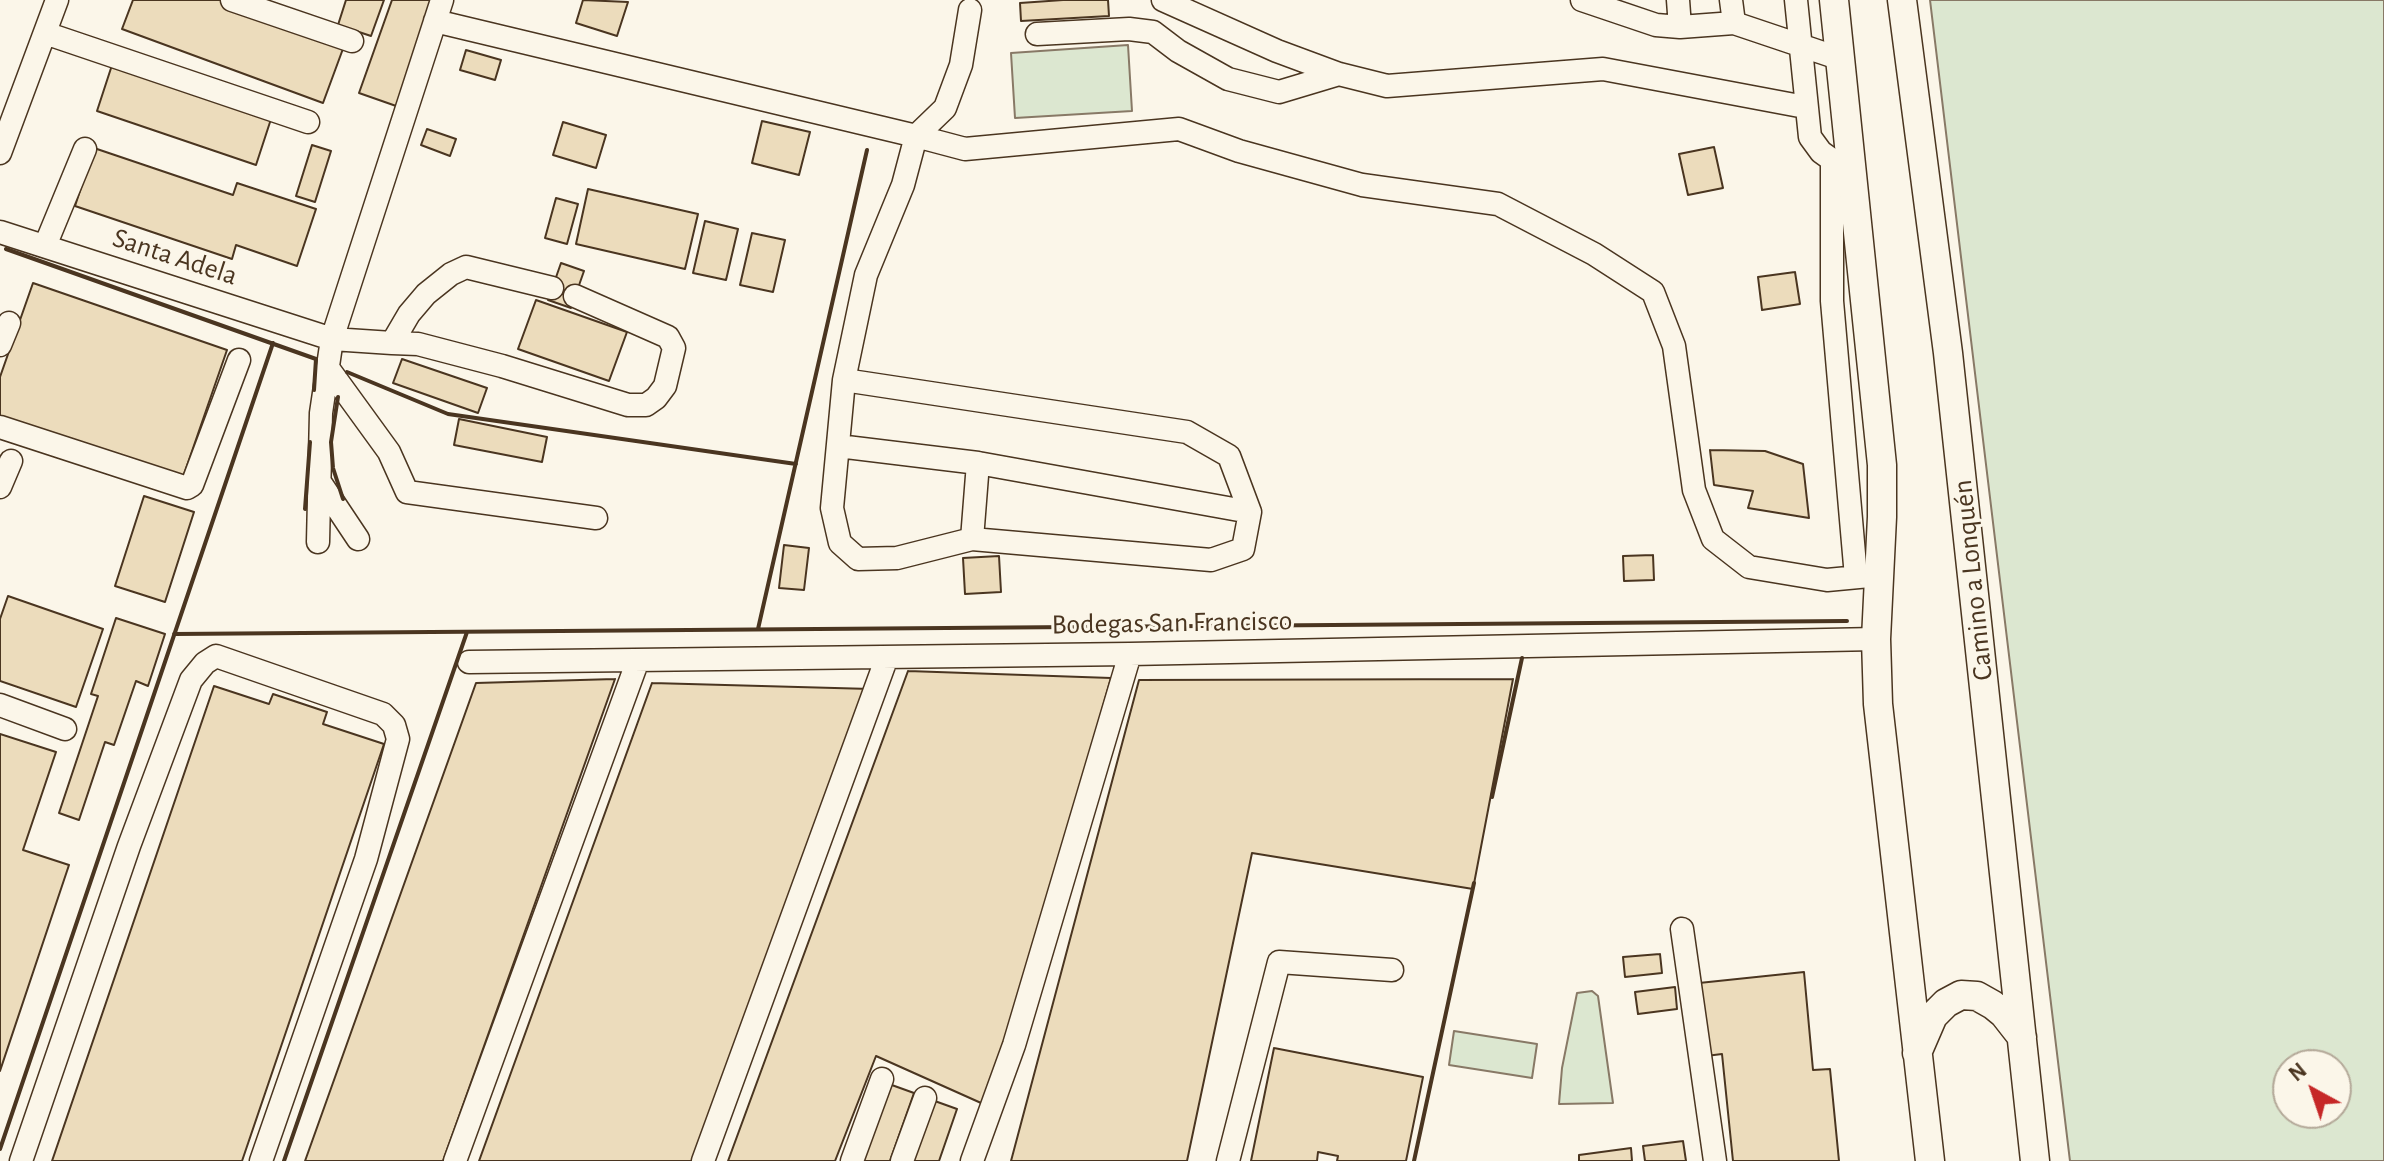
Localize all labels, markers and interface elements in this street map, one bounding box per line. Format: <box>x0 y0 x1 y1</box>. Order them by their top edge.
street label: Santa Adela <box>108 221 242 293</box>
street label: Camino a Lonquén <box>1946 478 2000 682</box>
street label: Bodegas San Francisco <box>1051 604 1293 642</box>
north arrow <box>2272 1049 2352 1129</box>
text: N <box>2285 1059 2311 1085</box>

